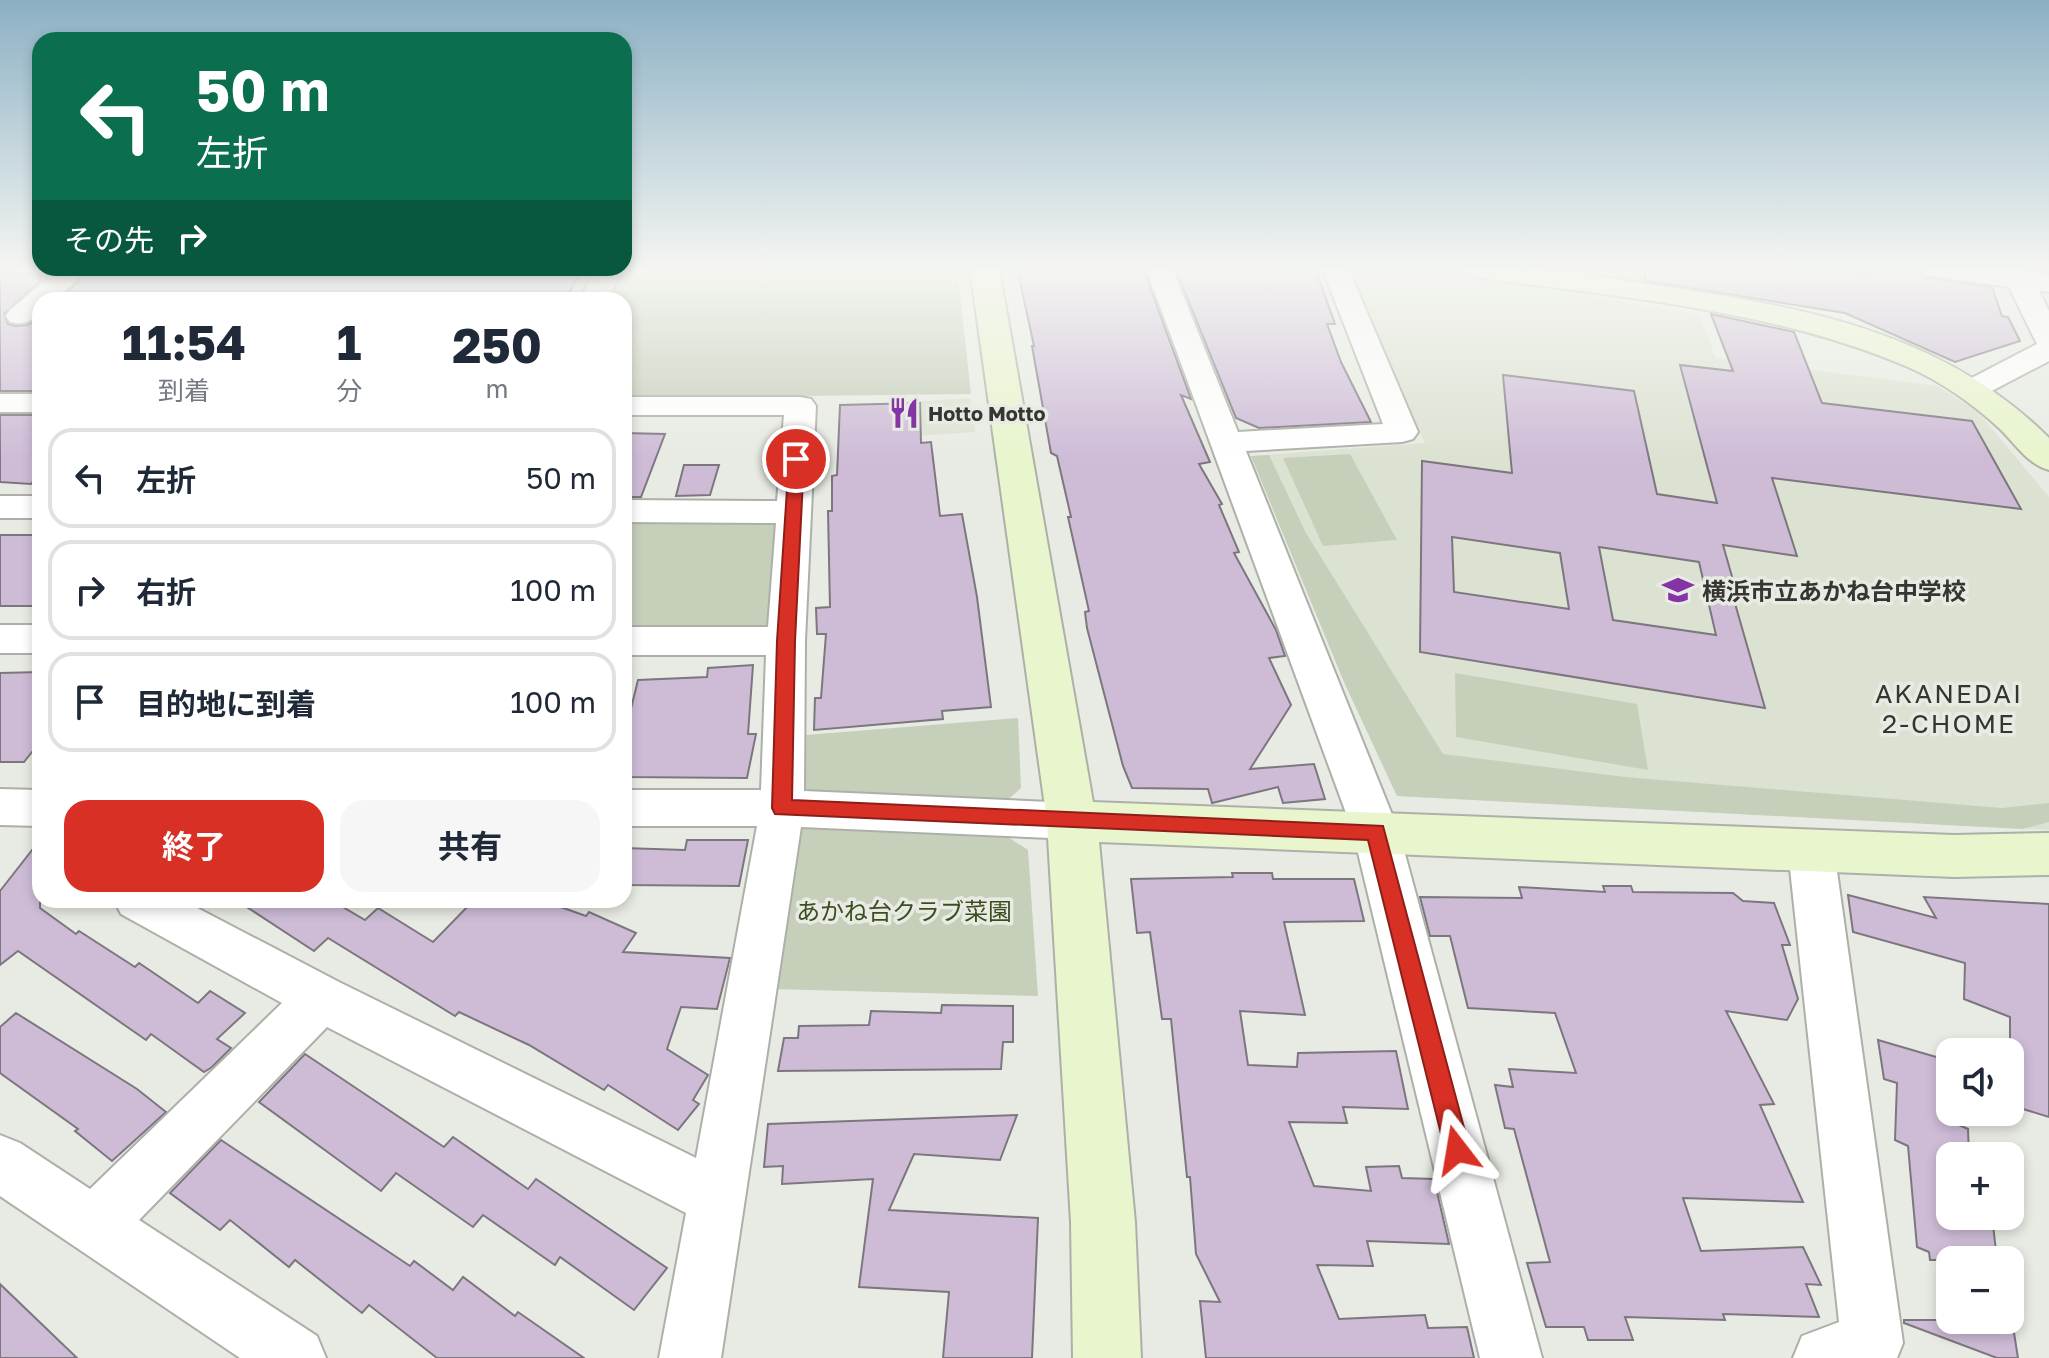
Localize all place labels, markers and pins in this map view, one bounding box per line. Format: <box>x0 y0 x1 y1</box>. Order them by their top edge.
restaurant icon: Hotto Motto <box>887 396 921 430</box>
place label: Hotto Motto <box>928 401 1045 425</box>
pin <box>762 425 830 493</box>
school or university icon: 横浜市立あかね台中学校 <box>1661 573 1695 607</box>
place label: 横浜市立あかね台中学校 <box>1702 576 1966 605</box>

